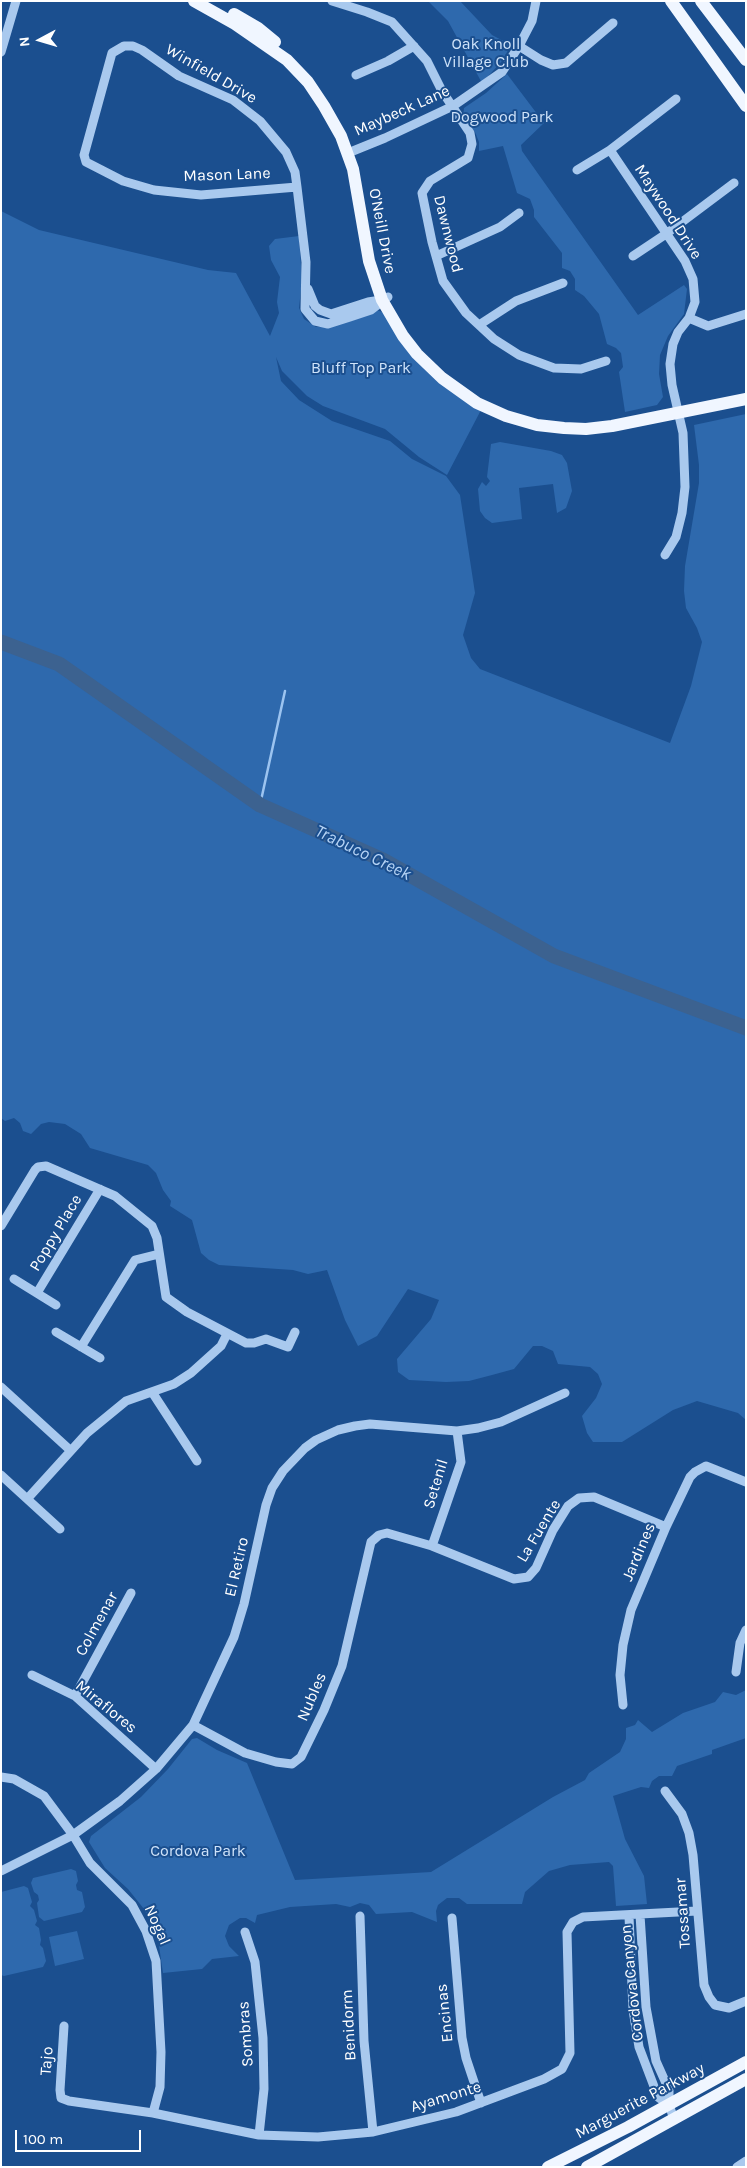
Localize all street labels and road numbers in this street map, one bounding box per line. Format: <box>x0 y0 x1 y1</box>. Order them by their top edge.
street label: Winfield Drive <box>162 40 260 108</box>
street label: Maybeck Lane <box>351 81 453 141</box>
street label: Maywood Drive <box>630 161 706 263</box>
street label: Mason Lane <box>183 164 271 186</box>
street label: O'Neill Drive <box>364 187 400 275</box>
street label: Dawnwood <box>429 193 467 275</box>
street label: Poppy Place <box>26 1191 86 1275</box>
street label: Setenil <box>419 1457 453 1511</box>
street label: La Fuente <box>513 1496 565 1566</box>
street label: Jardines <box>618 1520 660 1584</box>
street label: El Retiro <box>221 1535 253 1599</box>
street label: Colmenar <box>72 1589 122 1659</box>
street label: Nubles <box>293 1670 331 1724</box>
street label: Miraflores <box>71 1676 141 1738</box>
street label: Tossamar <box>671 1877 695 1949</box>
street label: Nogal <box>140 1902 174 1948</box>
street label: Cordova Canyon <box>616 1924 648 2042</box>
street label: Encinas <box>432 1983 458 2043</box>
street label: Benidorm <box>338 1989 360 2061</box>
street label: Sombras <box>234 2000 258 2068</box>
street label: Tajo <box>36 2046 58 2076</box>
street label: Marguerite Parkway <box>572 2059 708 2143</box>
street label: Ayamonte <box>408 2077 484 2117</box>

